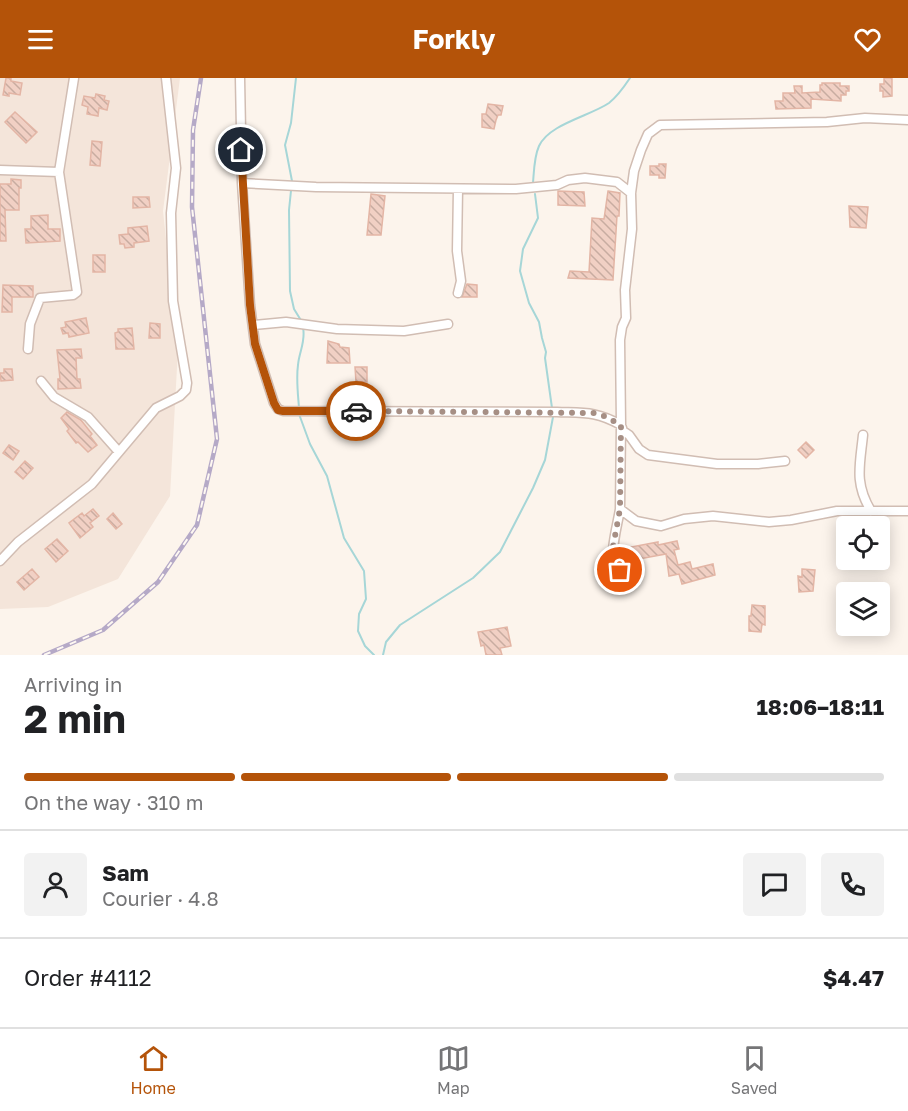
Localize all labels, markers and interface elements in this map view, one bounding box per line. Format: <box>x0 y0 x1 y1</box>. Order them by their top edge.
icon: menu <box>24 23 57 56</box>
text: Forkly <box>413 23 495 55</box>
icon: heart <box>851 23 884 56</box>
pin <box>215 124 266 175</box>
icon: home <box>224 133 257 166</box>
courier <box>326 381 386 441</box>
icon: car <box>340 395 373 428</box>
map controls <box>836 516 890 636</box>
button: locate <box>836 516 890 570</box>
pin <box>594 544 645 595</box>
icon: bag <box>603 553 636 586</box>
button: layers <box>836 582 890 636</box>
text: Arriving in <box>24 672 122 696</box>
text: 18:06–18:11 <box>757 693 884 720</box>
text: 2 min <box>24 695 126 742</box>
text: On the way · 310 m <box>24 790 203 814</box>
button: person <box>24 853 87 916</box>
button: chat <box>743 853 806 916</box>
button: phone <box>821 853 884 916</box>
text: Sam <box>102 859 149 886</box>
text: Courier · 4.8 <box>102 886 219 910</box>
text: Order #4112 <box>24 964 152 991</box>
text: $4.47 <box>823 964 884 991</box>
tab: Home <box>131 1042 176 1098</box>
tab: Map <box>437 1042 470 1098</box>
tab: Saved <box>731 1042 777 1098</box>

